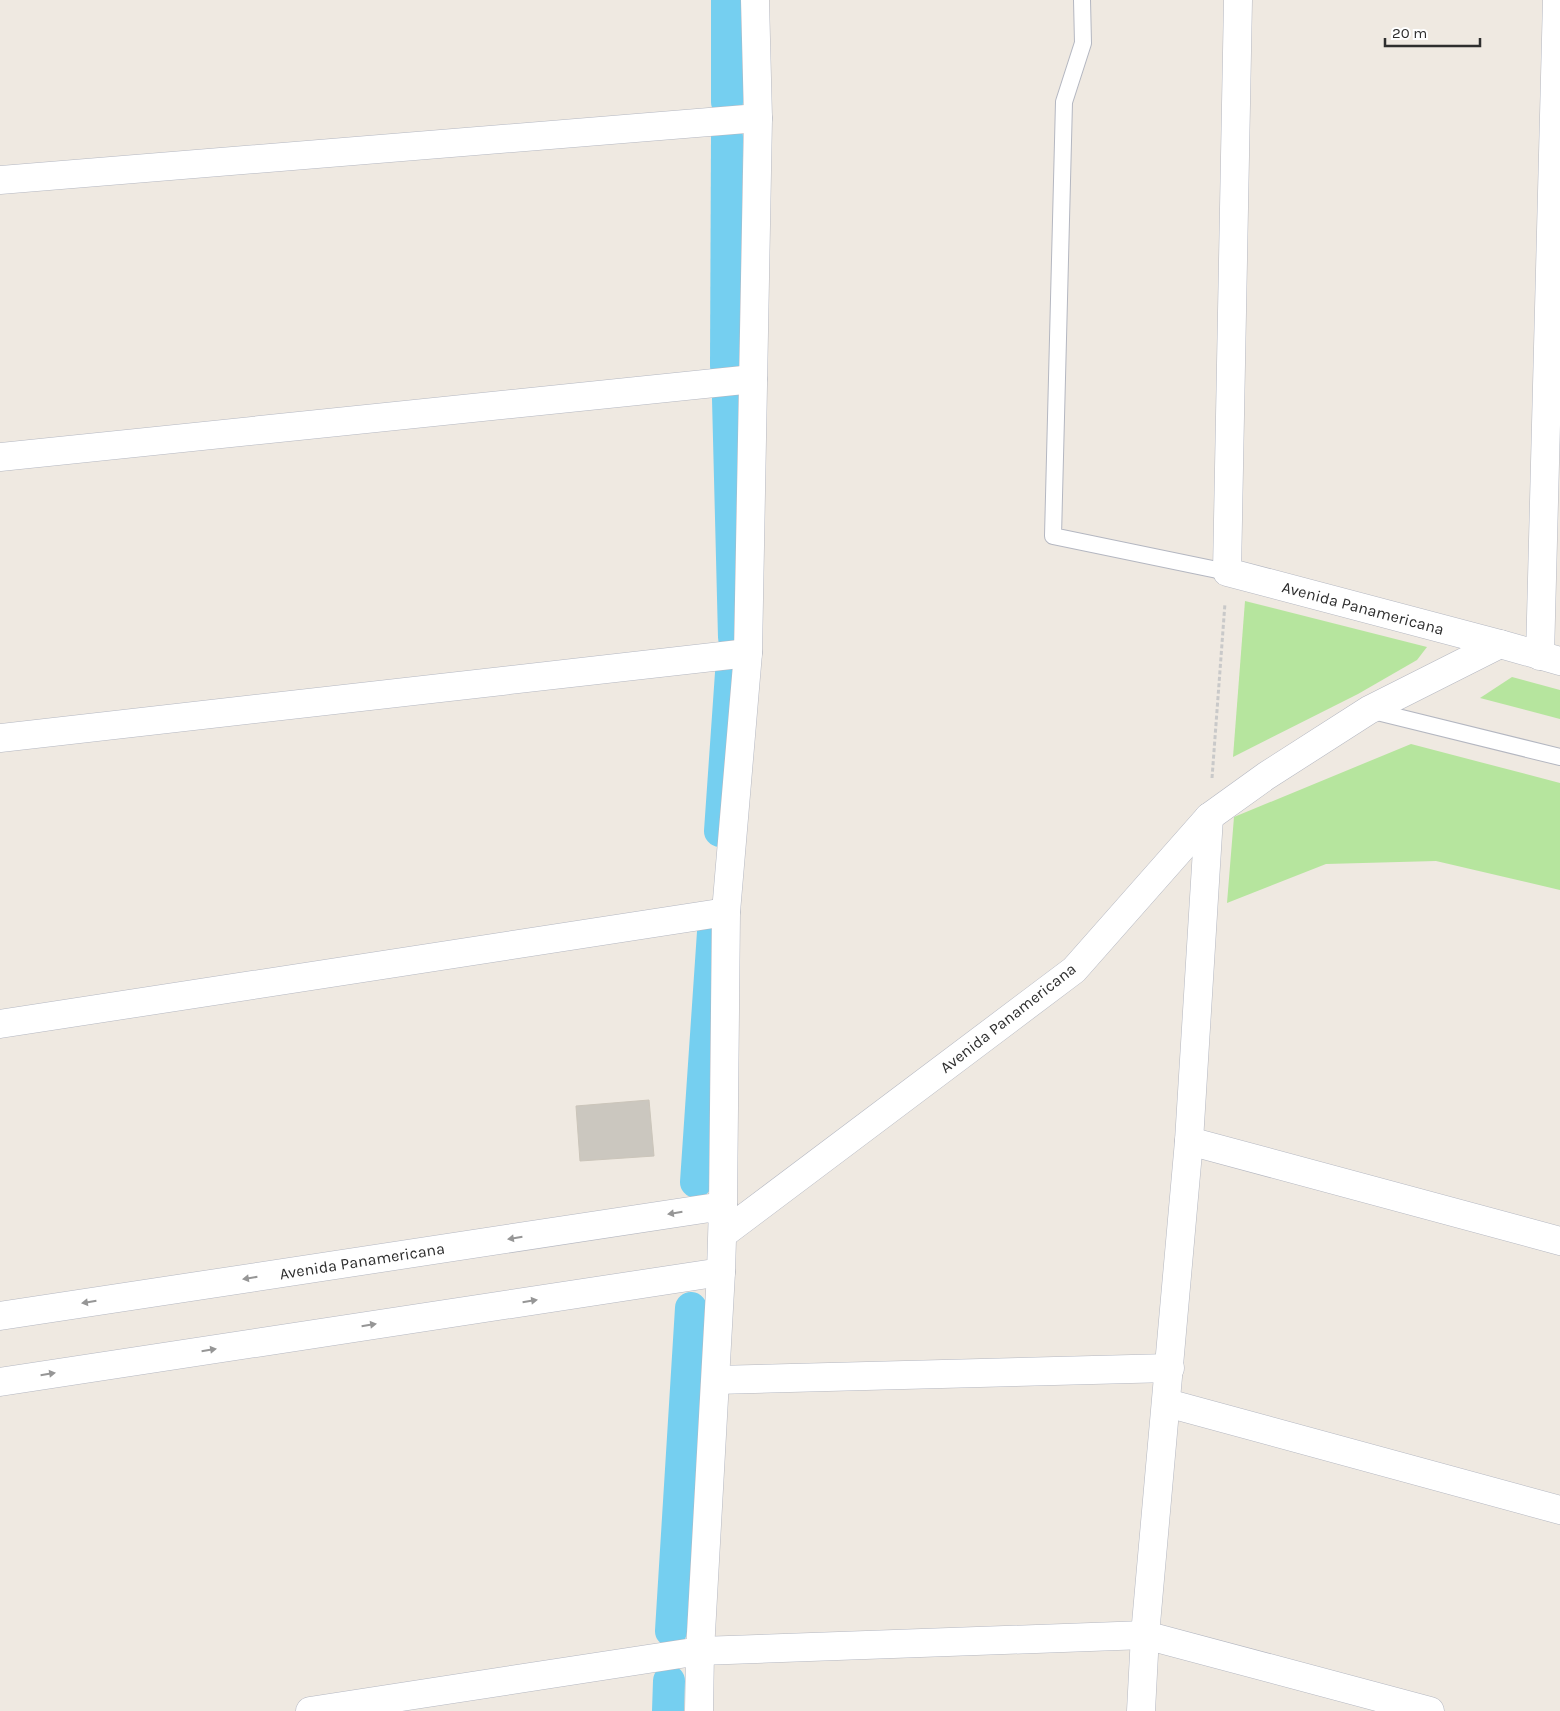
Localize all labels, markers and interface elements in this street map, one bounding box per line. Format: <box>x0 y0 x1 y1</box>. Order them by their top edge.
scale bar <box>1385 15 1480 47</box>
text: 20 m <box>1392 24 1427 42</box>
street label: Avenida Panamericana <box>1280 577 1446 639</box>
street label: Avenida Panamericana <box>936 959 1080 1077</box>
one-way arrow <box>667 1210 683 1218</box>
one-way arrow <box>506 1234 522 1242</box>
street label: Avenida Panamericana <box>278 1239 446 1283</box>
one-way arrow <box>242 1274 258 1282</box>
one-way arrow <box>522 1297 538 1305</box>
one-way arrow <box>81 1298 97 1306</box>
one-way arrow <box>362 1321 378 1329</box>
one-way arrow <box>201 1346 217 1354</box>
one-way arrow <box>41 1370 57 1378</box>

